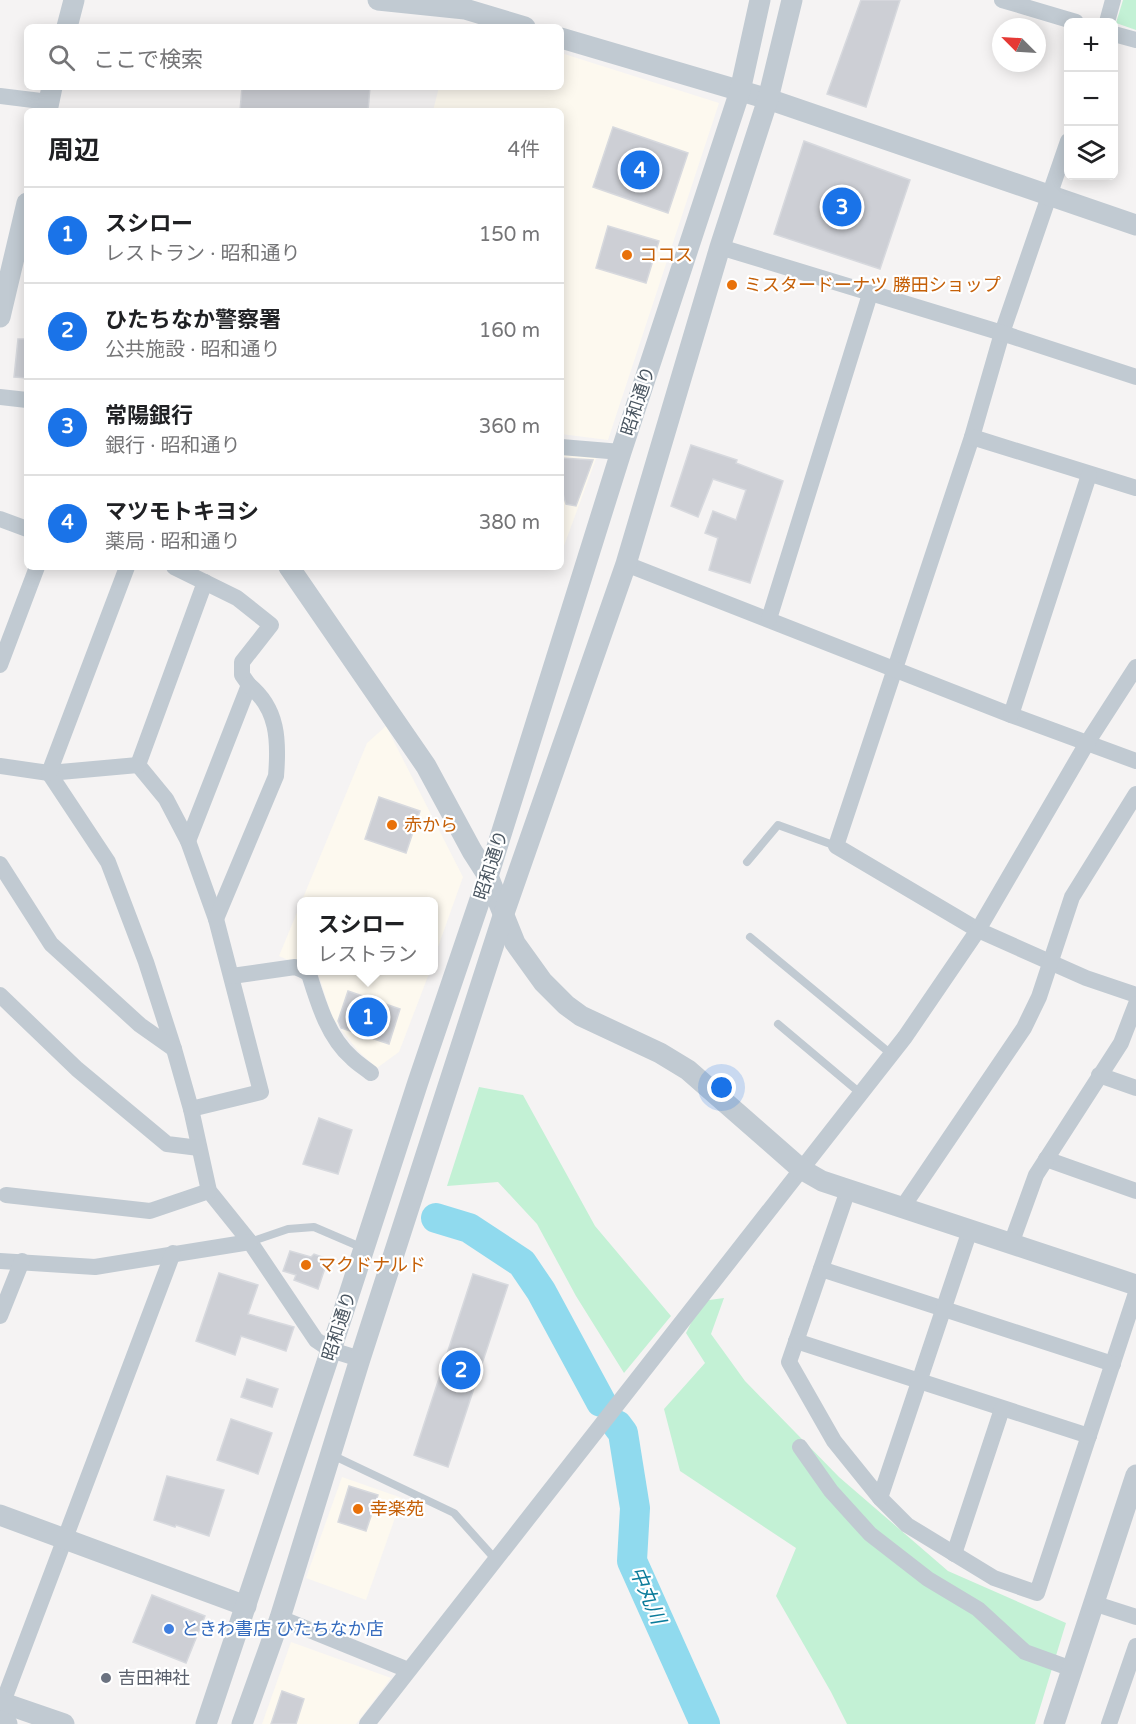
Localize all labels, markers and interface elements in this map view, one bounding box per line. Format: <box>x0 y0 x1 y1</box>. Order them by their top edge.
north arrow <box>992 18 1046 72</box>
map controls <box>1064 18 1118 180</box>
button: + <box>1064 18 1118 72</box>
search box <box>24 24 564 90</box>
icon: search <box>45 41 78 74</box>
text: ここで検索 <box>93 47 203 73</box>
button: − <box>1064 72 1118 126</box>
button: layers <box>1064 126 1118 180</box>
text: 周辺 <box>48 135 100 166</box>
text: 4件 <box>507 138 540 162</box>
pin: 4 <box>620 148 660 192</box>
pin: 3 <box>822 184 862 230</box>
text: スシロー <box>105 211 193 237</box>
text: 1 <box>61 223 74 247</box>
text: 150 m <box>479 223 540 247</box>
text: レストラン · 昭和通り <box>105 242 301 266</box>
place label: ココス <box>639 244 693 266</box>
marker: ココス <box>620 248 634 262</box>
place label: ミスタードーナツ 勝田ショップ <box>744 274 1001 296</box>
marker: ミスタードーナツ 勝田ショップ <box>725 278 739 292</box>
text: ひたちなか警察署 <box>105 307 281 333</box>
text: 2 <box>61 319 74 343</box>
text: 160 m <box>479 319 540 343</box>
text: 公共施設 · 昭和通り <box>105 338 281 362</box>
street label: 昭和通り <box>616 363 660 439</box>
text: 常陽銀行 <box>105 403 193 429</box>
text: 3 <box>61 415 74 439</box>
text: 360 m <box>479 415 540 439</box>
text: 銀行 · 昭和通り <box>105 434 241 458</box>
text: マツモトキヨシ <box>105 499 259 525</box>
text: 4 <box>61 511 74 535</box>
text: 380 m <box>479 511 540 535</box>
text: 薬局 · 昭和通り <box>105 530 241 554</box>
place label: 赤から <box>404 814 458 836</box>
marker: 赤から <box>385 818 399 832</box>
street label: 昭和通り <box>469 827 513 903</box>
popup <box>297 897 438 975</box>
text: スシロー <box>318 912 406 938</box>
text: レストラン <box>318 943 418 967</box>
pin: 1 <box>348 994 388 1040</box>
your location <box>707 1073 736 1102</box>
place label: マクドナルド <box>318 1254 426 1276</box>
marker: マクドナルド <box>299 1258 313 1272</box>
street label: 昭和通り <box>317 1288 361 1364</box>
pin: 2 <box>442 1348 480 1392</box>
place label: 幸楽苑 <box>370 1498 424 1520</box>
marker: 幸楽苑 <box>351 1502 365 1516</box>
water label: 中丸川 <box>624 1563 671 1630</box>
place label: ときわ書店 ひたちなか店 <box>181 1618 384 1640</box>
marker: ときわ書店 ひたちなか店 <box>162 1622 176 1636</box>
place label: 吉田神社 <box>118 1667 190 1689</box>
marker: 吉田神社 <box>99 1671 113 1685</box>

